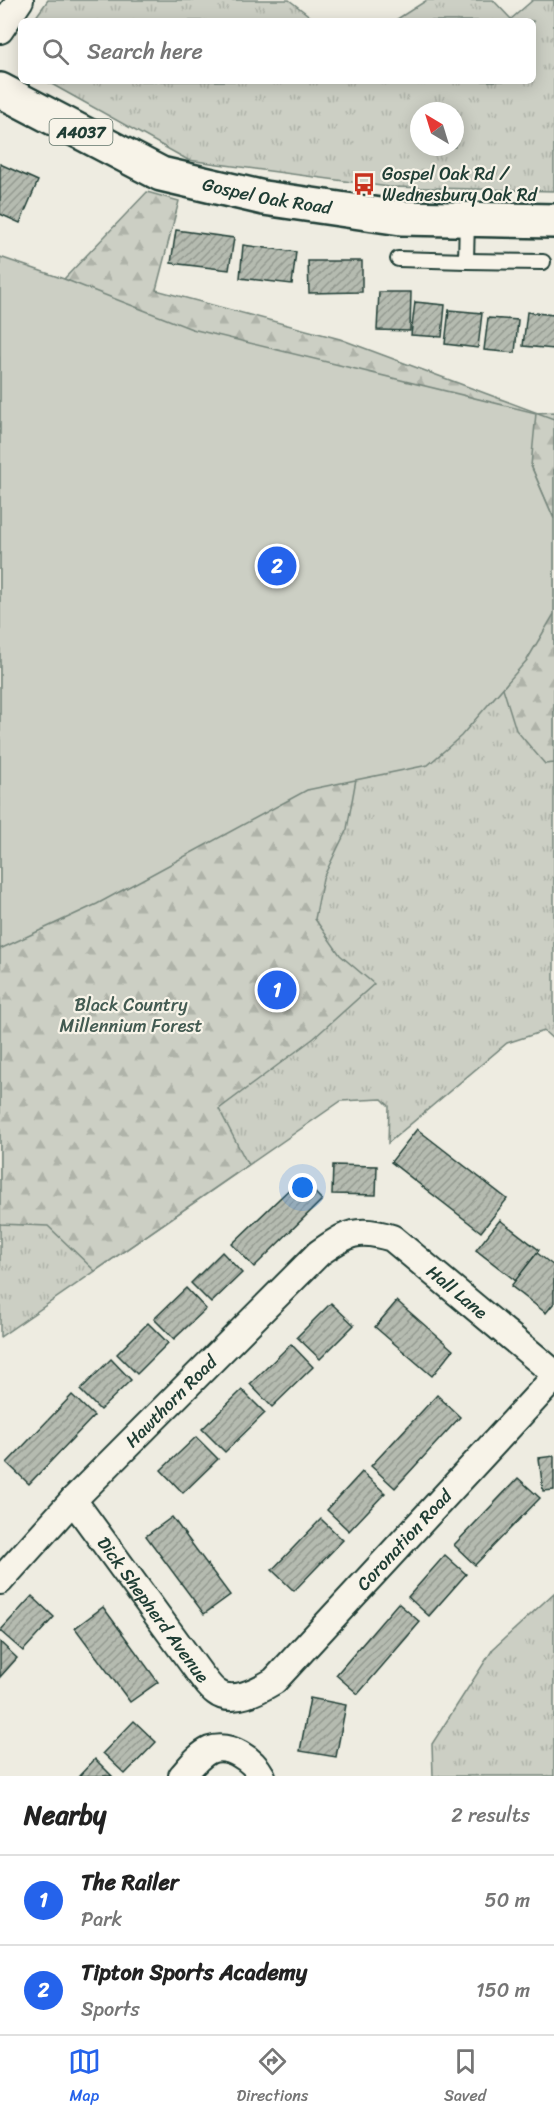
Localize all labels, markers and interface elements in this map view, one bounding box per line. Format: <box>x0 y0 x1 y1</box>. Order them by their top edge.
search box <box>18 18 536 84</box>
text: Search here <box>87 32 203 71</box>
icon: search <box>39 35 72 68</box>
north arrow <box>410 102 464 156</box>
road number: A4037 <box>50 119 112 145</box>
place label: Gospel Oak Rd / Wednesbury Oak Rd <box>382 158 539 211</box>
street label: Gospel Oak Road <box>199 168 335 224</box>
bus stop icon: Gospel Oak Rd / Wednesbury Oak Rd <box>351 171 377 197</box>
pin: 2 <box>258 544 296 588</box>
pin: 1 <box>258 968 296 1012</box>
park label: Black Country Millennium Forest <box>60 989 203 1042</box>
your location <box>288 1173 317 1202</box>
street label: Hall Lane <box>419 1257 495 1328</box>
street label: Hawthorn Road <box>117 1346 226 1456</box>
street label: Coronation Road <box>348 1480 461 1599</box>
street label: Dick Shepherd Avenue <box>88 1529 218 1691</box>
text: Nearby <box>24 1792 106 1838</box>
text: 2 results <box>451 1798 530 1833</box>
text: The Railer <box>81 1863 179 1902</box>
text: 1 <box>39 1883 48 1918</box>
text: 50 m <box>485 1883 530 1918</box>
text: Park <box>81 1902 122 1937</box>
text: Tipton Sports Academy <box>81 1953 307 1992</box>
text: 2 <box>38 1973 49 2008</box>
text: 150 m <box>476 1973 530 2008</box>
text: Sports <box>81 1992 140 2027</box>
tab: Map <box>68 2045 101 2110</box>
tab: Directions <box>237 2045 308 2110</box>
tab: Saved <box>444 2045 486 2110</box>

